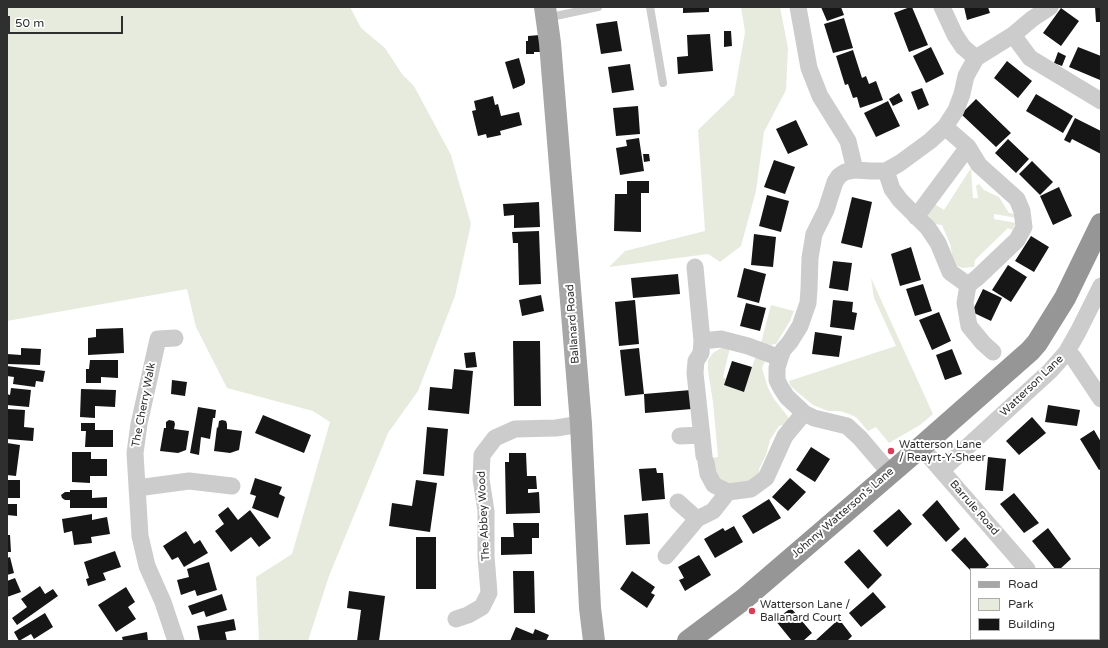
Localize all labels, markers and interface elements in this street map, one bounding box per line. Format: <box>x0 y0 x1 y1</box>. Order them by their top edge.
scale bar <box>10 8 125 34</box>
text: 50 m <box>15 16 44 30</box>
street label: Ballanard Road <box>564 284 582 364</box>
street label: Watterson Lane <box>998 353 1066 419</box>
street label: The Cherry Walk <box>129 362 159 448</box>
place label: Watterson Lane / Reayrt-Y-Sheer <box>899 438 986 464</box>
marker: Watterson Lane / Reayrt-Y-Sheer <box>886 446 896 456</box>
street label: Johnny Watterson's Lane <box>789 465 897 561</box>
street label: The Abbey Wood <box>475 471 493 561</box>
street label: Barrule Road <box>947 478 1001 538</box>
legend <box>970 568 1100 640</box>
text: Road <box>1008 577 1038 591</box>
text: Park <box>1008 597 1034 611</box>
place label: Watterson Lane / Ballanard Court <box>760 598 850 624</box>
marker: Watterson Lane / Ballanard Court <box>747 606 757 616</box>
text: Building <box>1008 617 1055 631</box>

